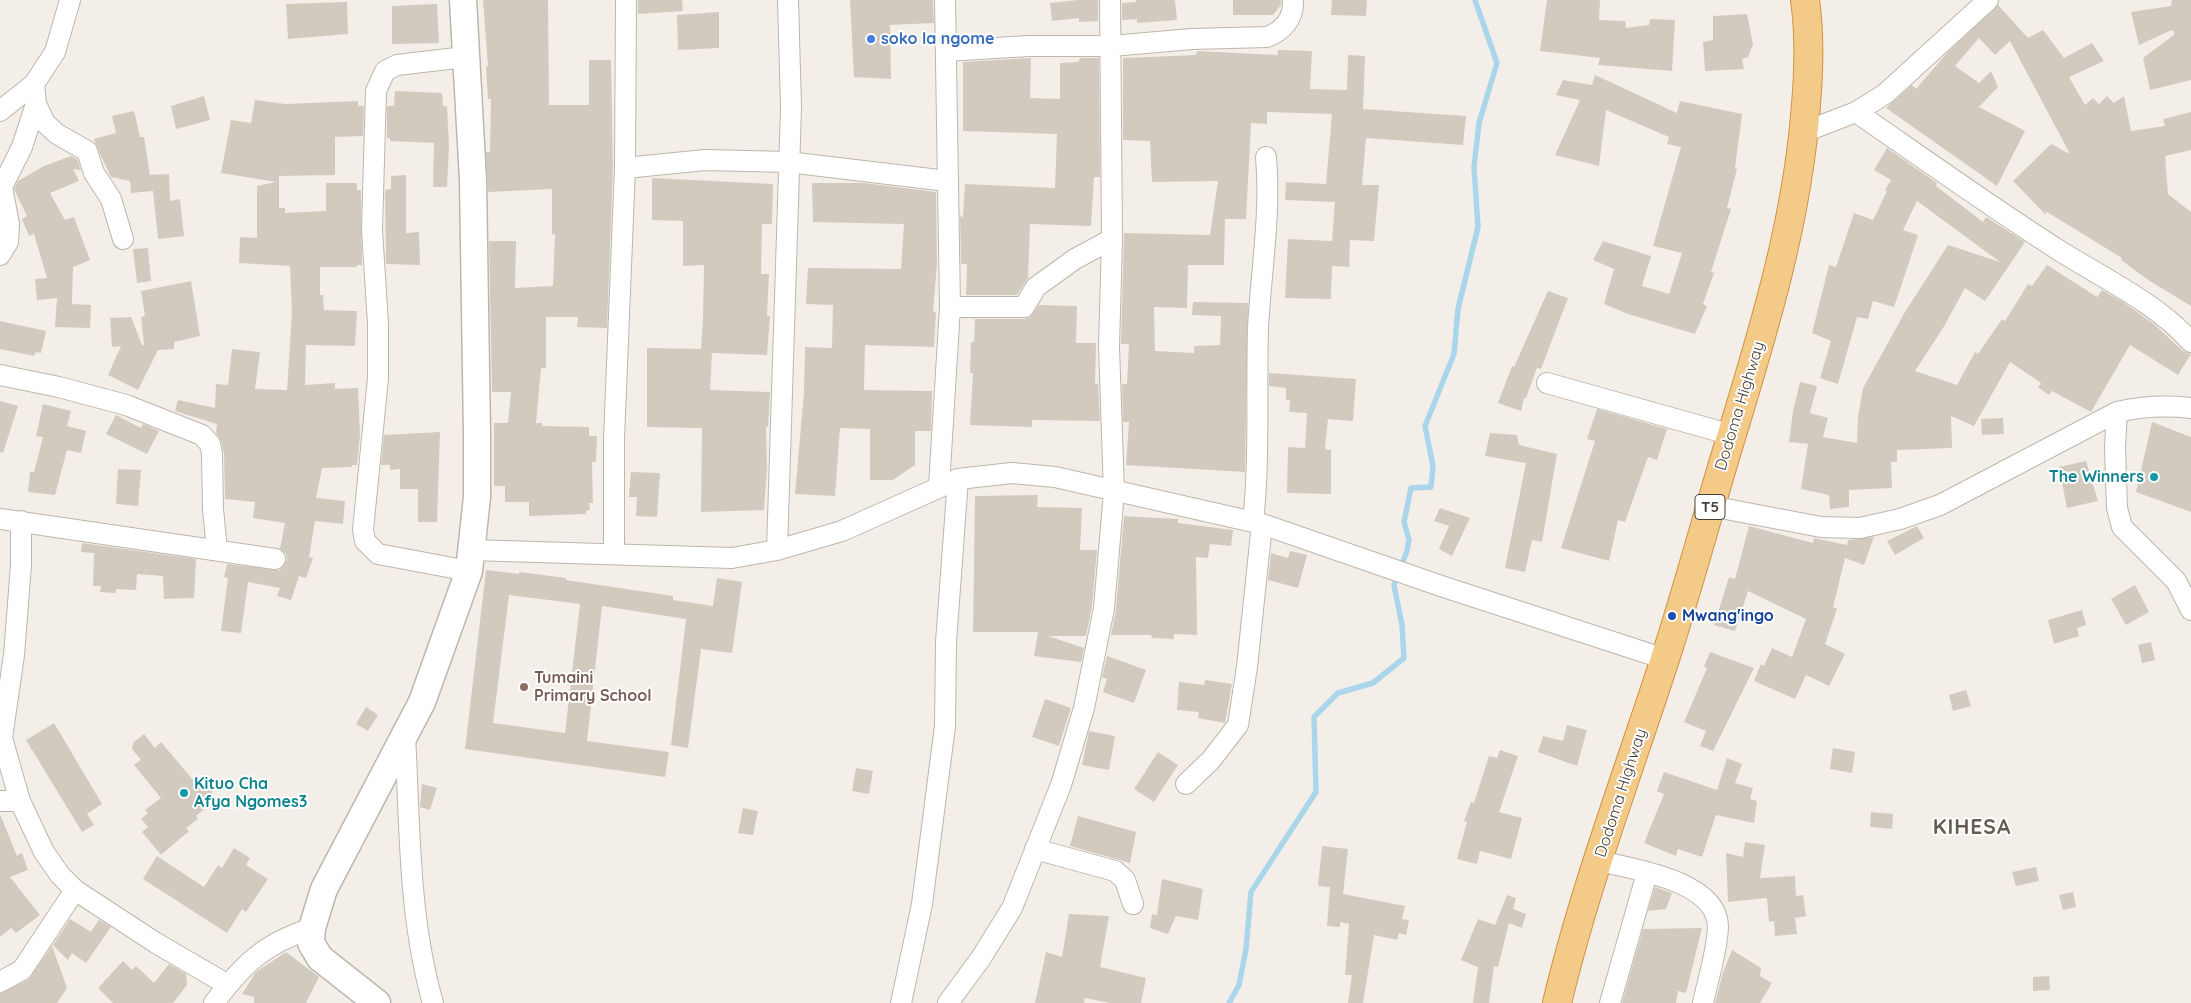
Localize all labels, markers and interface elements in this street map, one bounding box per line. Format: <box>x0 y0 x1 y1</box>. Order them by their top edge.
place label: soko la ngome <box>881 29 994 49</box>
marker: soko la ngome <box>865 33 877 45</box>
street label: Dodoma Highway <box>1711 339 1769 473</box>
place label: The Winners <box>2049 467 2144 487</box>
marker: The Winners <box>2148 471 2160 483</box>
road number: T5 <box>1695 494 1725 520</box>
place label: Mwang'ingo <box>1682 606 1774 626</box>
marker: Mwang'ingo <box>1666 610 1678 622</box>
place label: Tumaini Primary School <box>534 668 652 706</box>
marker: Tumaini Primary School <box>518 681 530 693</box>
street label: Dodoma Highway <box>1591 726 1651 860</box>
place label: Kituo Cha Afya Ngomes3 <box>194 774 307 812</box>
marker: Kituo Cha Afya Ngomes3 <box>178 787 190 799</box>
district label: KIHESA <box>1932 815 2012 841</box>

